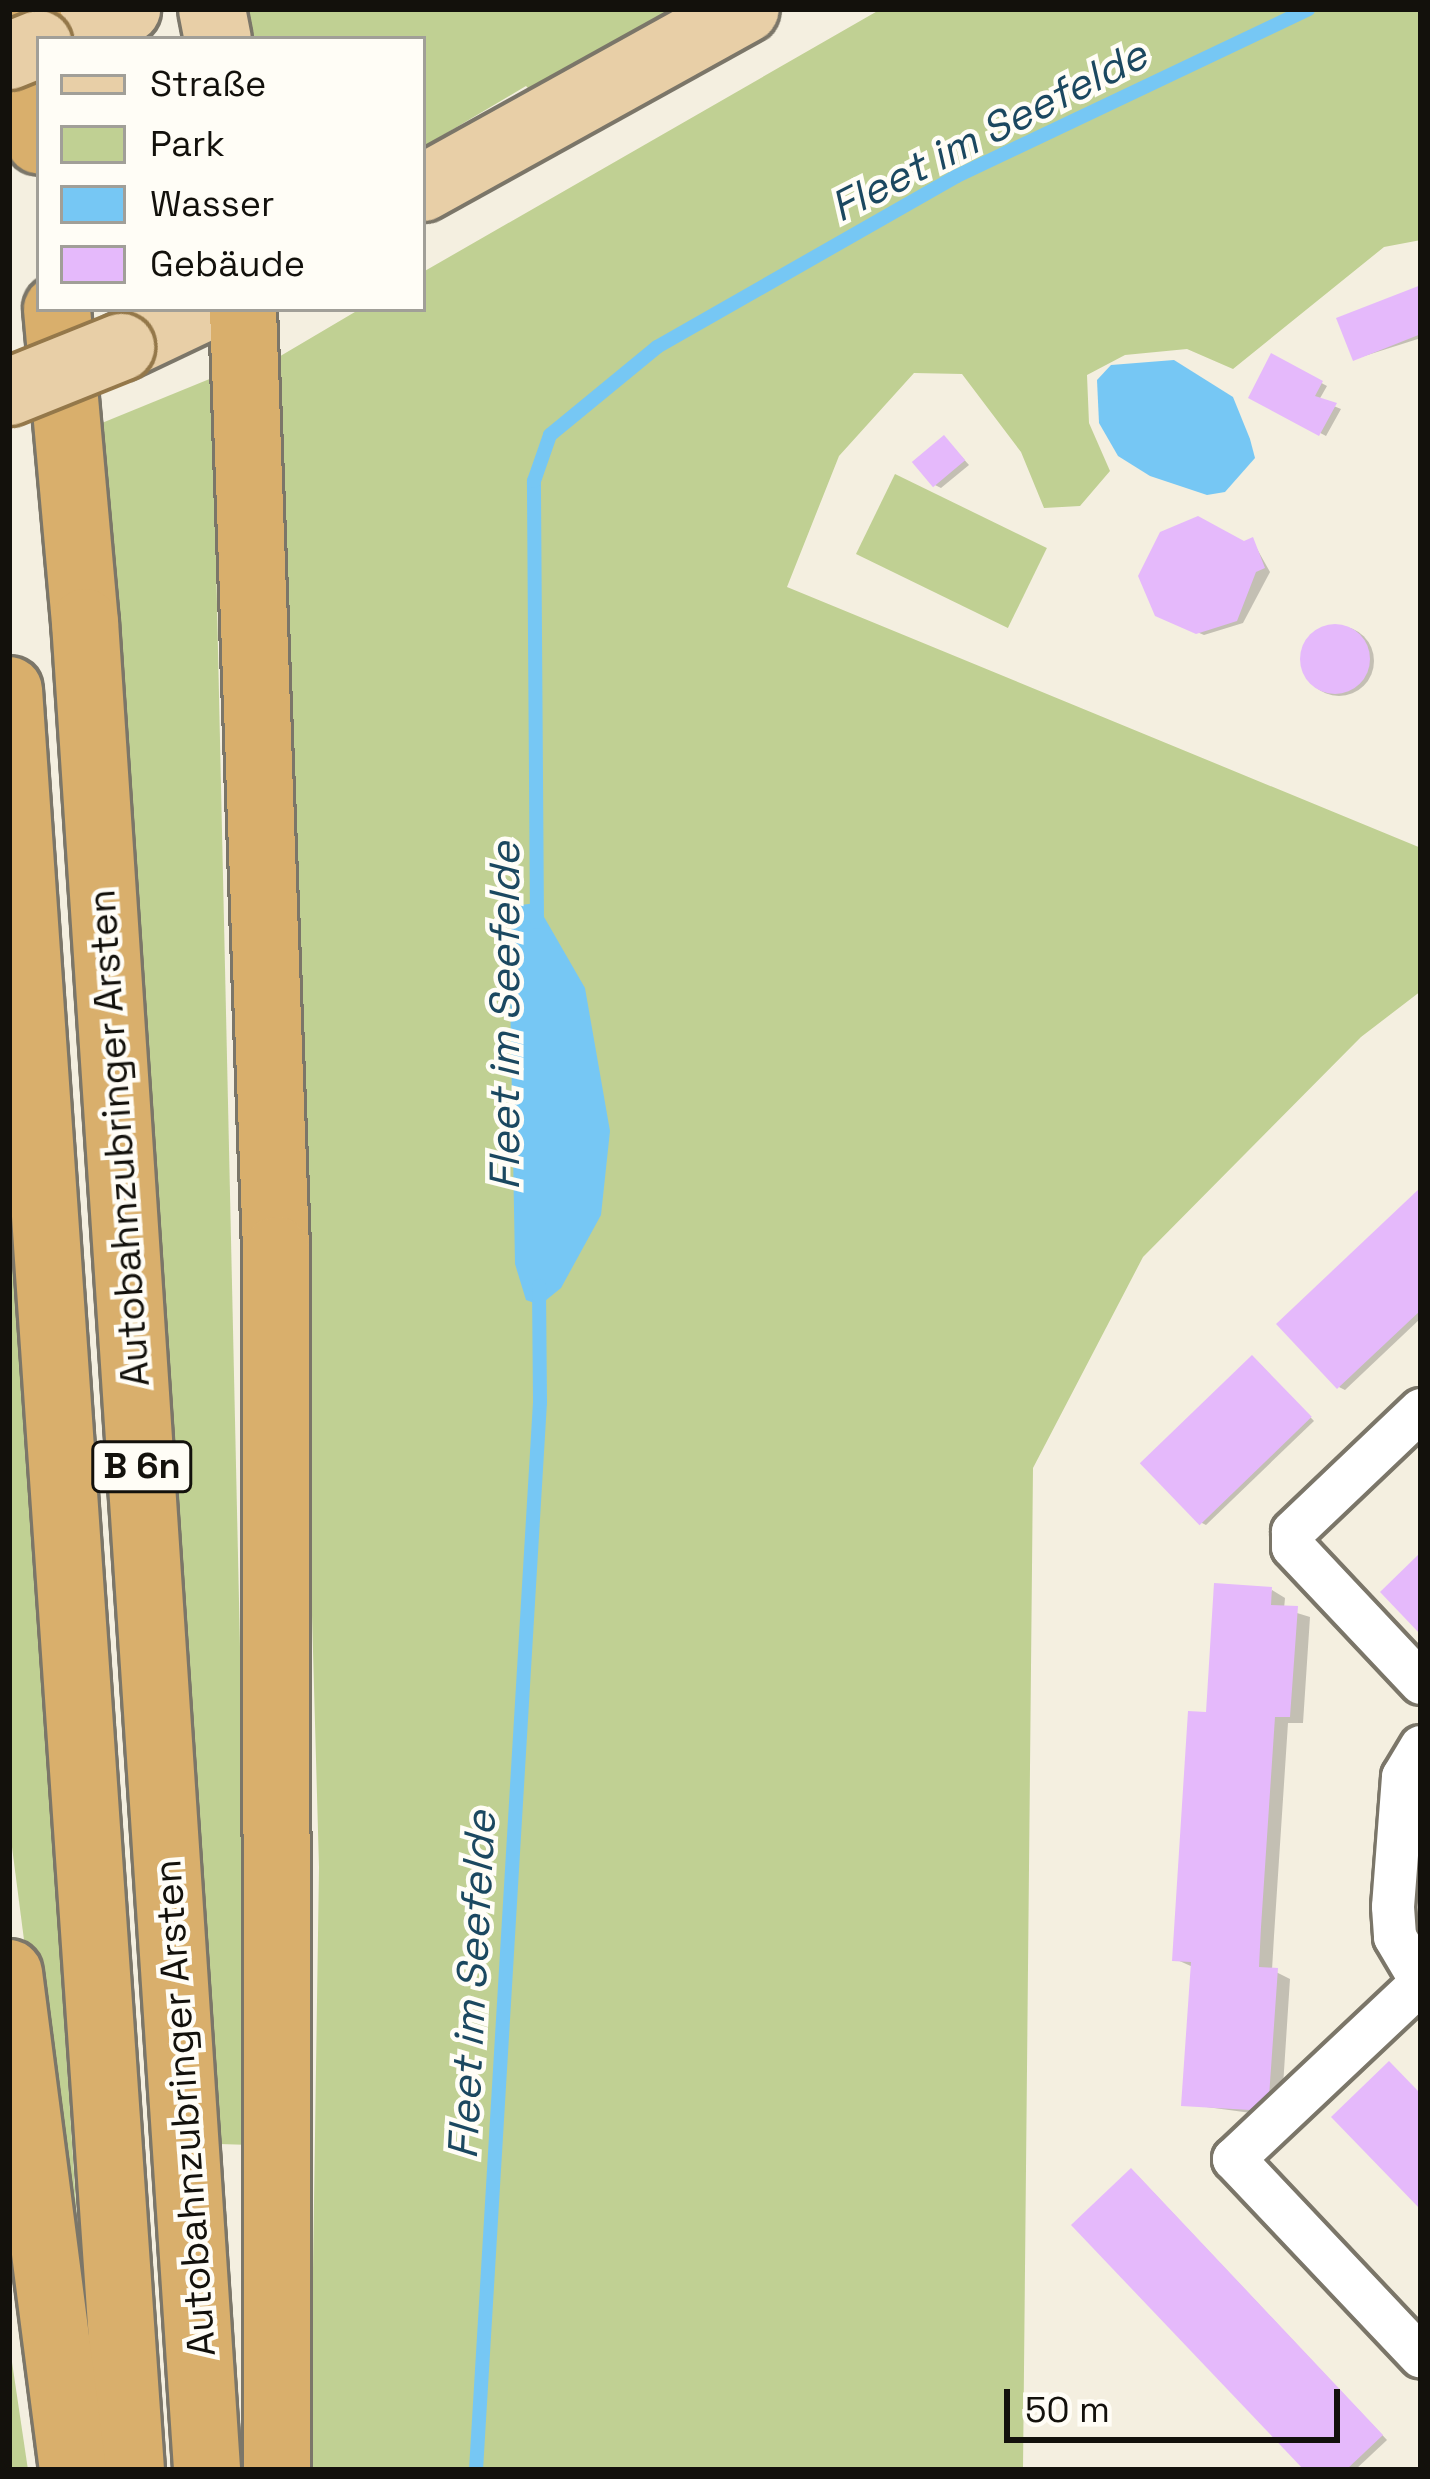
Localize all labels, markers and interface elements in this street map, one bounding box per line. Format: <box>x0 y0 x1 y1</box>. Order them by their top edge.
water label: Fleet im Seefelde <box>822 29 1156 233</box>
legend <box>36 36 426 312</box>
text: Straße <box>150 61 266 107</box>
text: Park <box>150 121 225 167</box>
text: Wasser <box>150 181 275 227</box>
text: Gebäude <box>150 241 305 287</box>
water label: Fleet im Seefelde <box>480 842 530 1190</box>
street label: Autobahnzubringer Arsten <box>78 888 160 1388</box>
road number: B 6n <box>91 1437 193 1497</box>
water label: Fleet im Seefelde <box>438 1810 506 2160</box>
street label: Autobahnzubringer Arsten <box>144 1858 226 2358</box>
scale bar <box>1010 2365 1346 2439</box>
text: 50 m <box>1025 2387 1110 2433</box>

